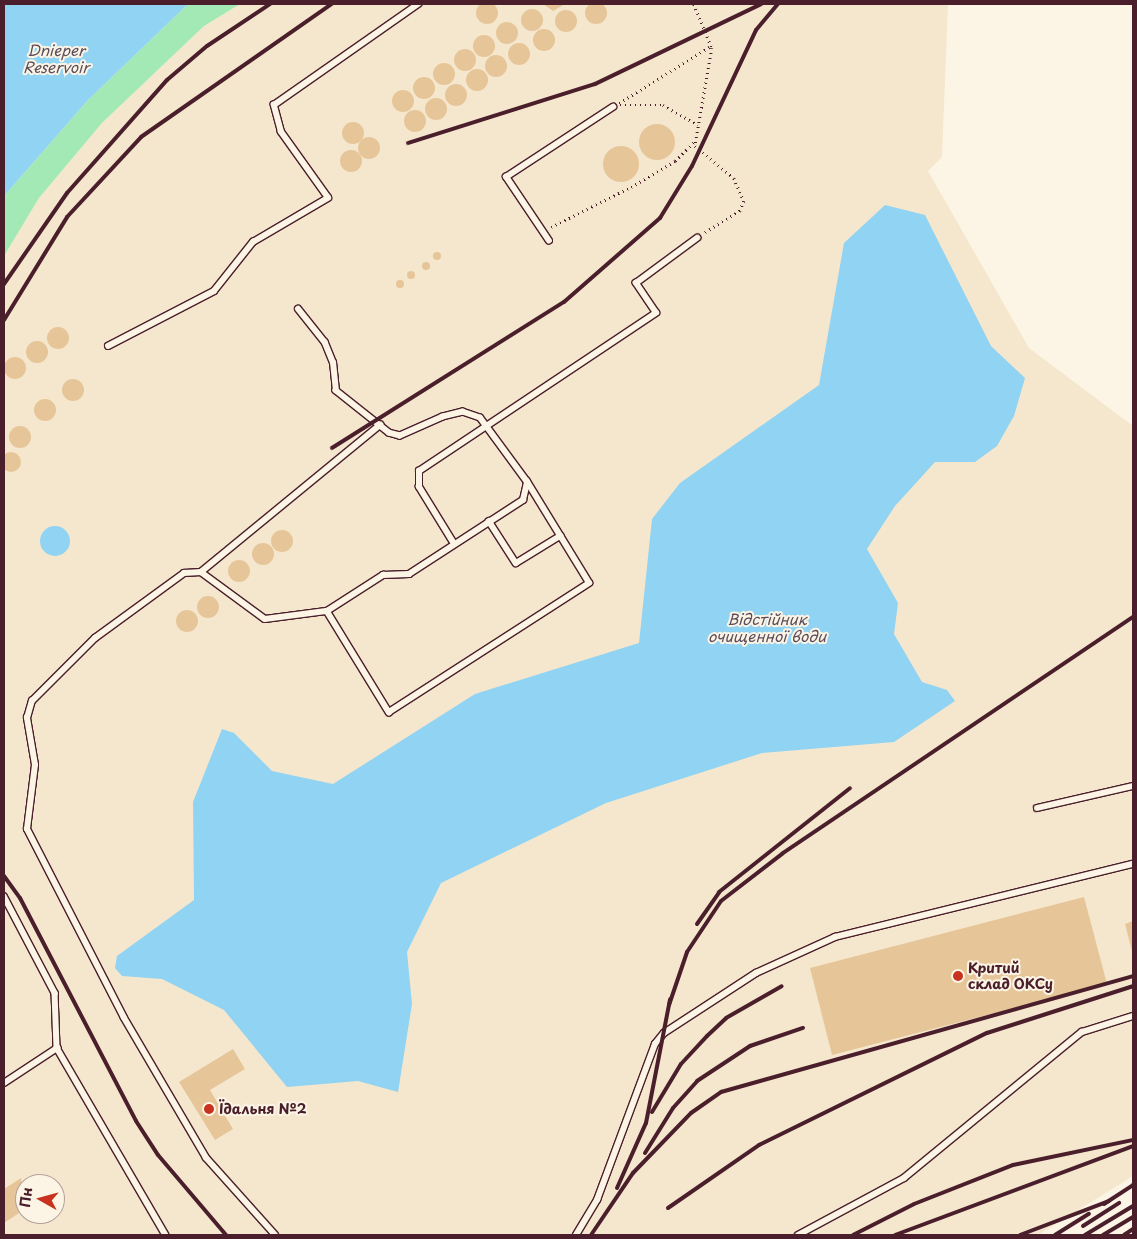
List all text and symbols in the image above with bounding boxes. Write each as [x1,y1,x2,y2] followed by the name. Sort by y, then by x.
[23,40,89,75] water label: Dnieper Reservoir
[708,609,826,644] water label: Відстійник очищенної води
[968,960,1053,992] place label: Критий склад ОКСу
[952,970,964,982] marker: Критий склад ОКСу
[219,1101,307,1117] place label: Їдальня №2
[203,1103,215,1115] marker: Їдальня №2
[15,1174,65,1224] north arrow
[14,1186,37,1209] text: Пн

